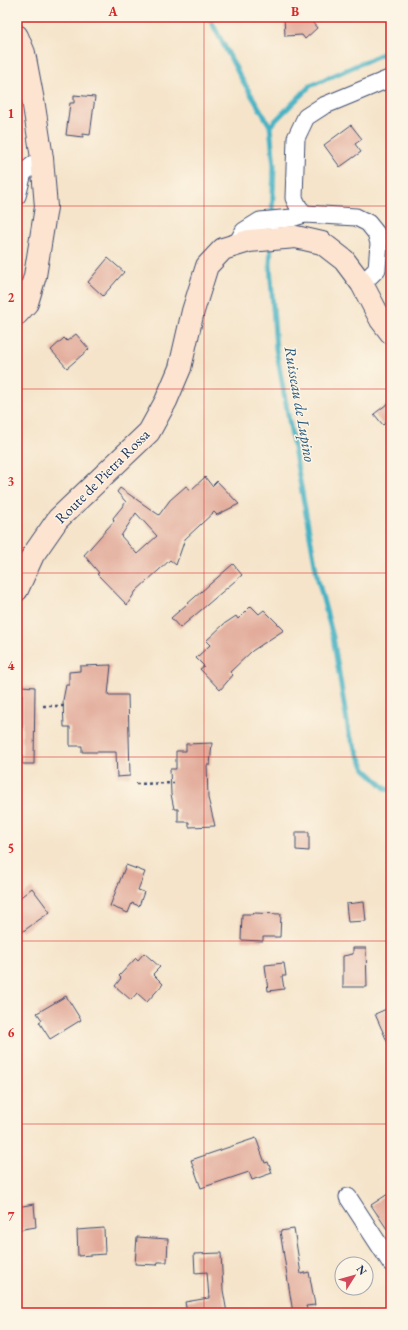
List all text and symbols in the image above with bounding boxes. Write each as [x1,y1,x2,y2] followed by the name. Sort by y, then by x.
[107,3,118,20] text: A
[291,3,299,20] text: B
[8,105,15,122] text: 1
[8,289,15,306] text: 2
[279,344,321,464] water label: Ruisseau de Lupino
[51,425,153,527] street label: Route de Pietra Rossa
[8,473,15,490] text: 3
[8,657,15,674] text: 4
[8,840,14,857] text: 5
[8,1024,15,1041] text: 6
[8,1208,15,1225] text: 7
[334,1256,374,1296] north arrow
[354,1262,370,1278] text: N

